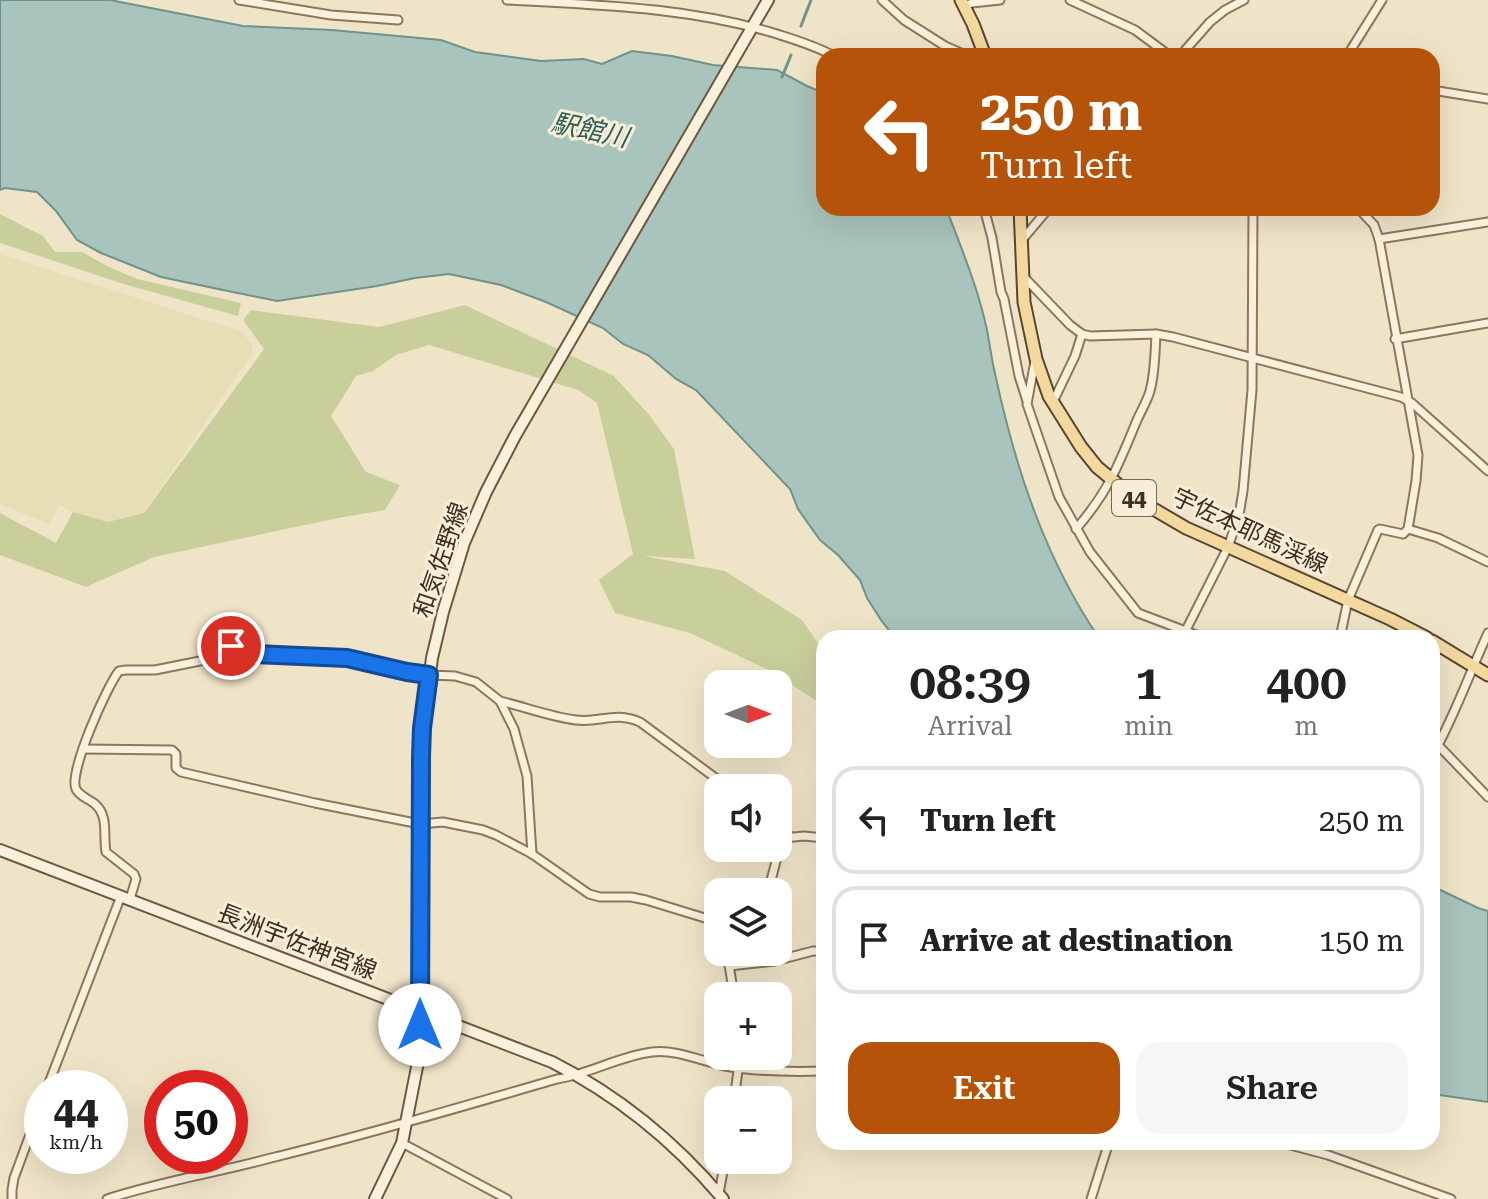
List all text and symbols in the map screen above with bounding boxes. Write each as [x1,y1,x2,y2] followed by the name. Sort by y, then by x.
[980,78,1142,144] text: 250 m
[848,80,952,184] icon: left
[549,107,634,153] water label: 駅館川
[980,145,1132,187] text: Turn left
[1112,480,1156,516] road number: 44
[1168,483,1332,579] street label: 宇佐本耶馬渓線
[408,499,474,621] street label: 和気佐野線
[197,612,265,680] pin
[209,624,253,668] icon: arrive
[909,655,1031,711] text: 08:39
[1135,655,1162,711] text: 1
[1266,655,1347,711] text: 400
[704,670,792,758] north arrow
[704,670,792,1174] map controls
[928,711,1012,741] text: Arrival
[1124,711,1173,741] text: min
[1295,711,1318,741] text: m
[704,774,792,862] button: sound
[852,798,896,842] icon: left
[920,803,1056,838] text: Turn left
[1319,803,1404,838] text: 250 m
[704,878,792,966] button: layers
[214,899,380,985] street label: 長洲宇佐神宮線
[852,918,896,962] icon: arrive
[920,923,1233,958] text: Arrive at destination
[1319,923,1404,958] text: 150 m
[704,982,792,1070] button: +
[378,983,462,1067] position arrow
[848,1042,1120,1134] button: Exit
[1136,1042,1408,1134] button: Share
[144,1070,248,1174] speed limit sign: 50
[704,1086,792,1174] button: −
[54,1088,98,1135] text: 44
[49,1130,103,1154] text: km/h

